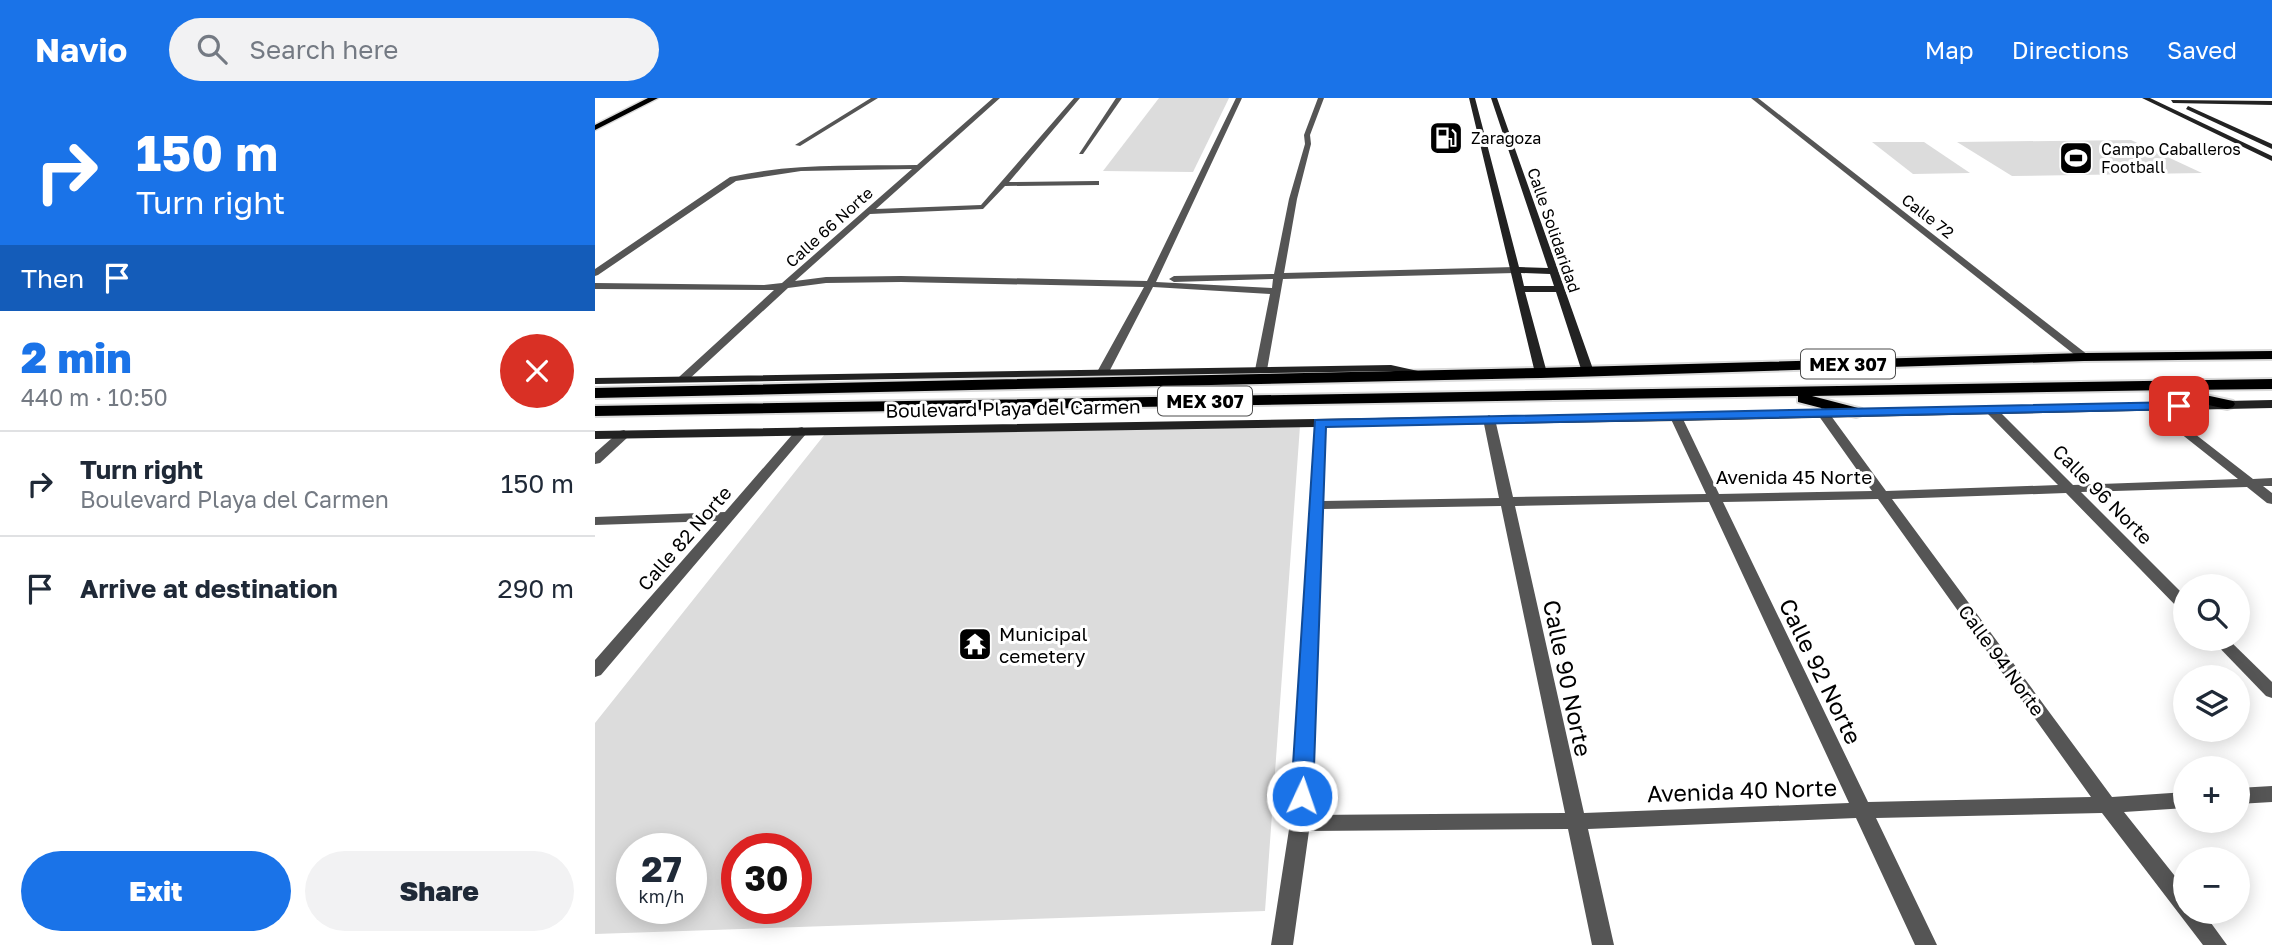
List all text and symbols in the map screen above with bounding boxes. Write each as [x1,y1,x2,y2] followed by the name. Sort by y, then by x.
[169,18,659,81] search box
[35,30,127,69] text: Navio
[193,30,231,68] icon: search
[249,34,398,65] text: Search here
[1925,35,1974,64] text: Map
[2012,35,2129,64] text: Directions
[2167,35,2237,64] text: Saved
[1427,119,1465,157] fuel station icon: Zaragoza
[136,123,278,182] text: 150 m
[21,126,112,217] icon: right
[1471,128,1541,148] place label: Zaragoza
[2057,139,2095,177] sports icon: Campo Caballeros Football
[2101,139,2241,177] place label: Campo Caballeros Football
[1523,165,1585,295] street label: Calle Solidaridad
[136,183,285,221] text: Turn right
[781,183,877,271] street label: Calle 66 Norte
[1898,189,1958,243] street label: Calle 72
[98,259,136,297] icon: arrive
[21,263,84,294] text: Then
[21,332,132,382] text: 2 min
[500,334,574,408] button: close
[1801,350,1895,378] road number: MEX 307
[2149,376,2209,436] pin
[21,383,168,411] text: 440 m · 10:50
[1158,386,1252,416] road number: MEX 307
[2160,387,2198,425] icon: arrive
[885,394,1141,422] street label: Boulevard Playa del Carmen
[2048,439,2158,549] street label: Calle 96 Norte
[80,454,203,485] text: Turn right
[21,465,59,503] icon: right
[1716,465,1872,488] street label: Avenida 45 Norte
[501,468,574,499] text: 150 m
[632,481,736,595] street label: Calle 82 Norte
[80,485,389,513] text: Boulevard Playa del Carmen
[21,570,59,608] icon: arrive
[80,573,338,604] text: Arrive at destination
[498,573,574,604] text: 290 m
[2173,574,2250,924] map controls
[2173,574,2250,651] button: search
[1774,594,1868,748] street label: Calle 92 Norte
[1538,597,1598,759] street label: Calle 90 Norte
[1954,600,2050,720] street label: Calle 94 Norte
[999,622,1088,667] place label: Municipal cemetery
[956,625,994,663] temple icon: Municipal cemetery
[2173,665,2250,742] button: layers
[2173,756,2250,833] button: +
[1265,759,1339,833] position arrow
[1646,773,1838,807] street label: Avenida 40 Norte
[721,833,812,924] speed limit sign: 30
[2173,847,2250,924] button: −
[641,848,682,890] text: 27
[21,851,291,931] button: Exit
[305,851,574,931] button: Share
[639,885,684,907] text: km/h

